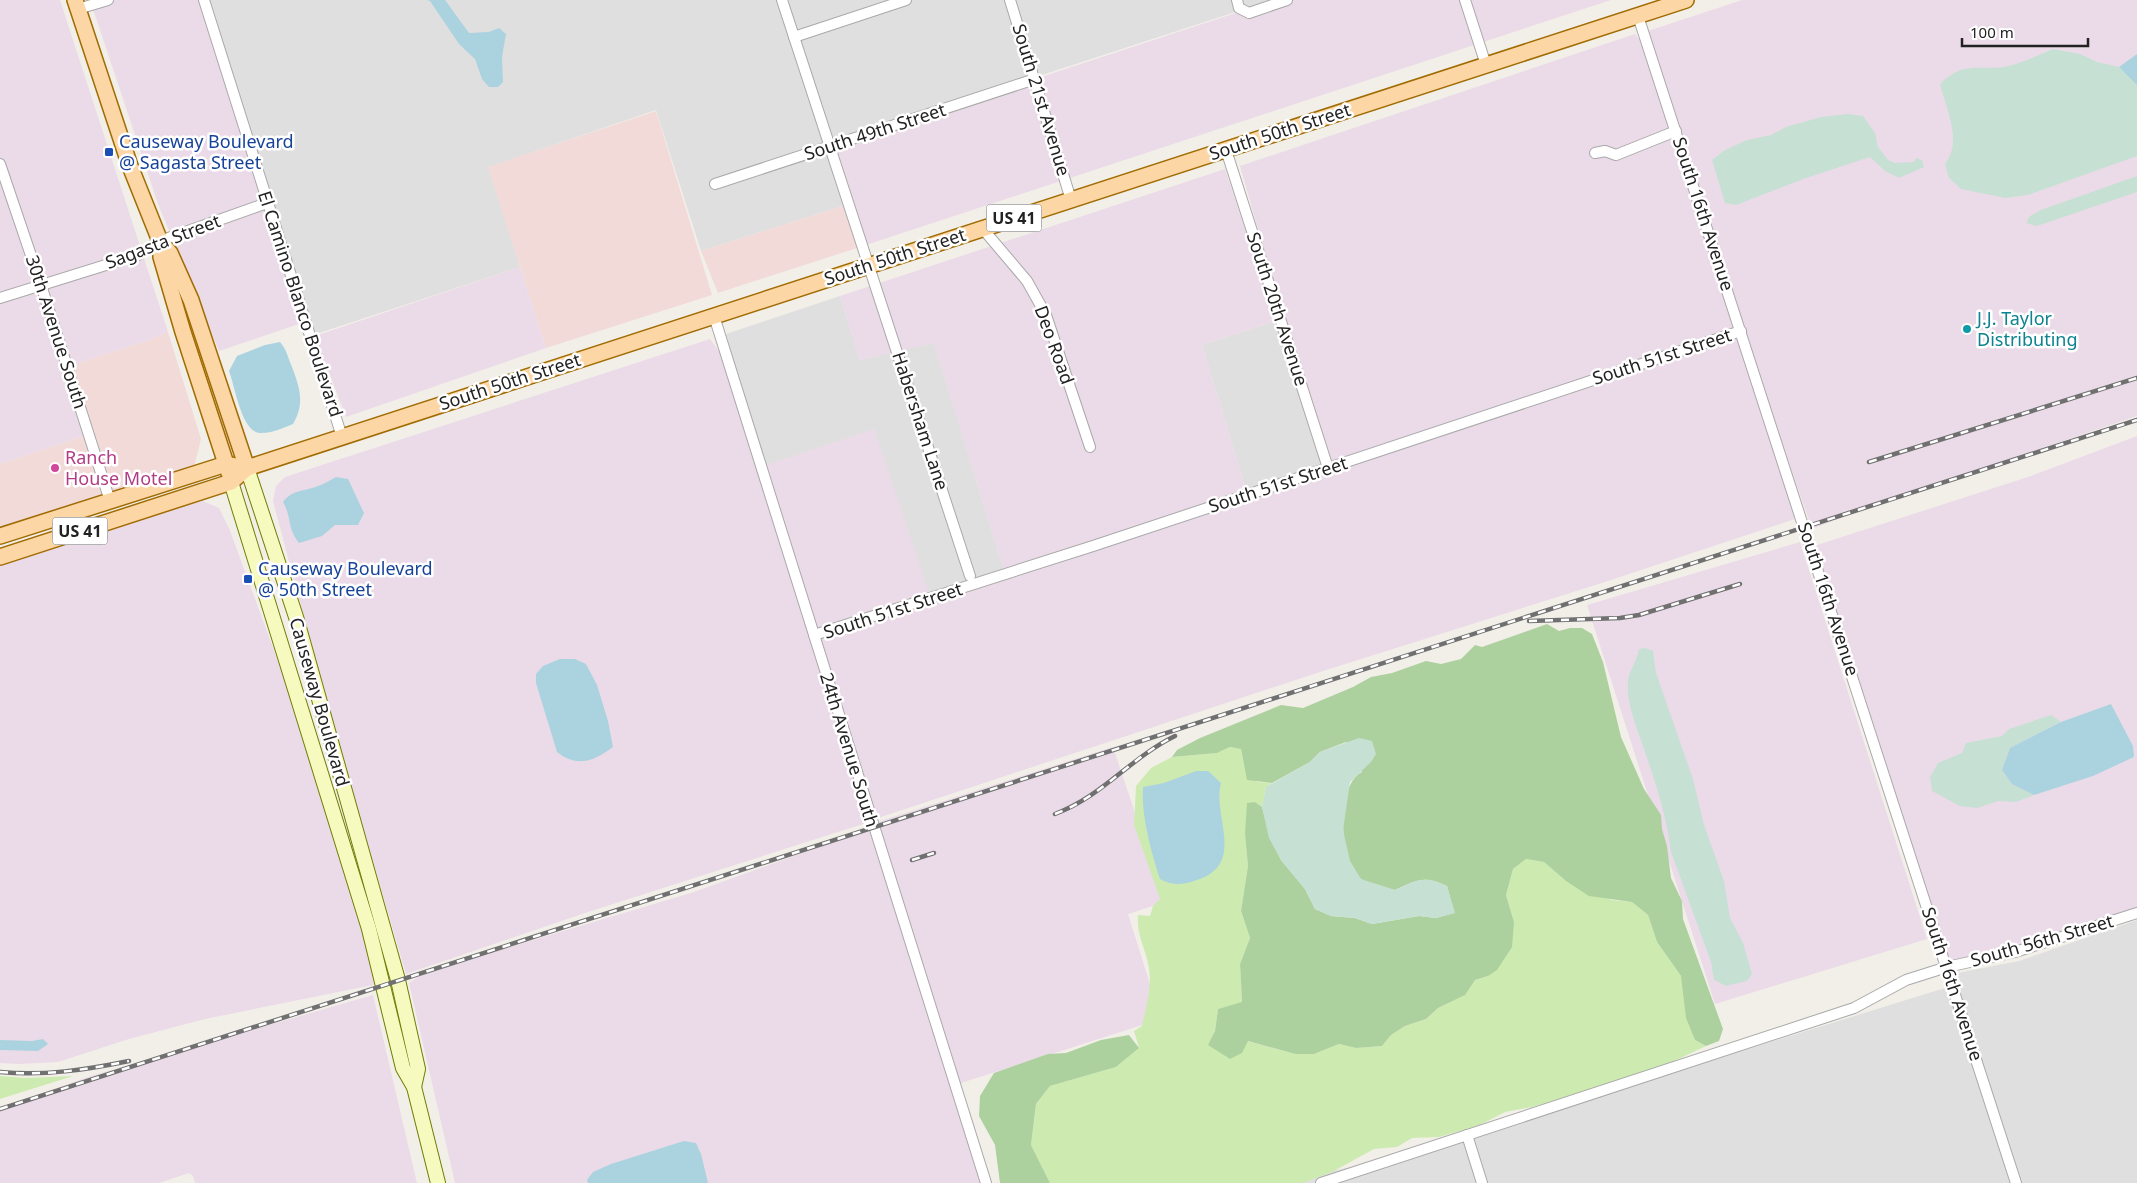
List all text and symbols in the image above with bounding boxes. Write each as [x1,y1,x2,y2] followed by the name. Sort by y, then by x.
[1962,15,2088,47] scale bar
[1007,21,1076,179] street label: South 21st Avenue
[1970,22,2014,42] text: 100 m
[801,97,949,165] street label: South 49th Street
[1206,97,1354,165] street label: South 50th Street
[119,129,294,174] place label: Causeway Boulevard @ Sagasta Street
[1668,134,1740,294] street label: South 16th Avenue
[103,146,115,158] marker: Causeway Boulevard @ Sagasta Street
[253,188,349,420] street label: El Camino Blanco Boulevard
[986,204,1042,232] road number: US 41
[102,208,224,274] street label: Sagasta Street
[821,222,969,290] street label: South 50th Street
[1242,229,1314,389] street label: South 20th Avenue
[21,252,93,412] street label: 30th Avenue South
[1030,302,1080,387] street label: Deo Road
[1975,306,2078,351] place label: J.J. Taylor Distributing
[1589,322,1735,390] street label: South 51st Street
[1961,323,1973,335] marker: J.J. Taylor Distributing
[436,347,584,415] street label: South 50th Street
[887,348,955,493] street label: Habersham Lane
[65,445,172,490] place label: Ranch House Motel
[1205,450,1351,518] street label: South 51st Street
[49,462,61,474] marker: Ranch House Motel
[52,518,108,544] road number: US 41
[1793,519,1865,679] street label: South 16th Avenue
[258,556,433,601] place label: Causeway Boulevard @ 50th Street
[242,573,254,585] marker: Causeway Boulevard @ 50th Street
[820,576,966,644] street label: South 51st Street
[284,614,356,789] street label: Causeway Boulevard
[815,670,885,830] street label: 24th Avenue South
[1917,904,1989,1064] street label: South 16th Avenue
[1968,908,2116,972] street label: South 56th Street

